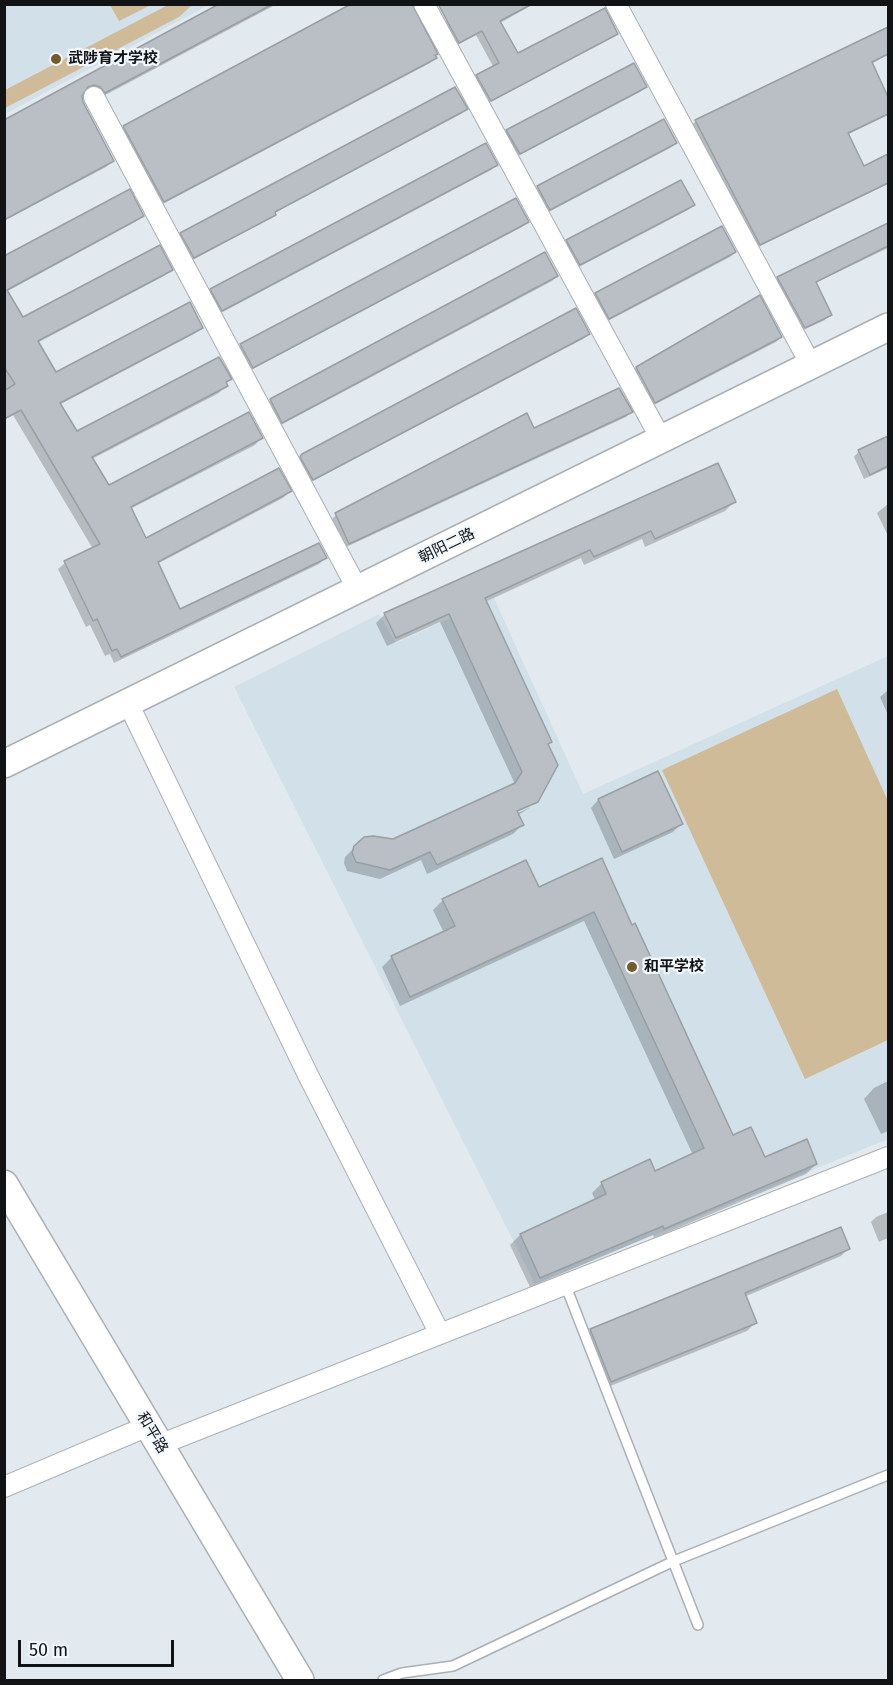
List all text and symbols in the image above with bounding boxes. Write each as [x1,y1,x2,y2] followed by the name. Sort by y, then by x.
[68,50,158,68] place label: 武陟育才学校
[49,52,63,66] marker: 武陟育才学校
[416,525,478,567] street label: 朝阳二路
[644,958,704,976] place label: 和平学校
[625,960,639,974] marker: 和平学校
[133,1409,171,1457] street label: 和平路
[21,1628,177,1666] scale bar
[29,1639,68,1661] text: 50 m

